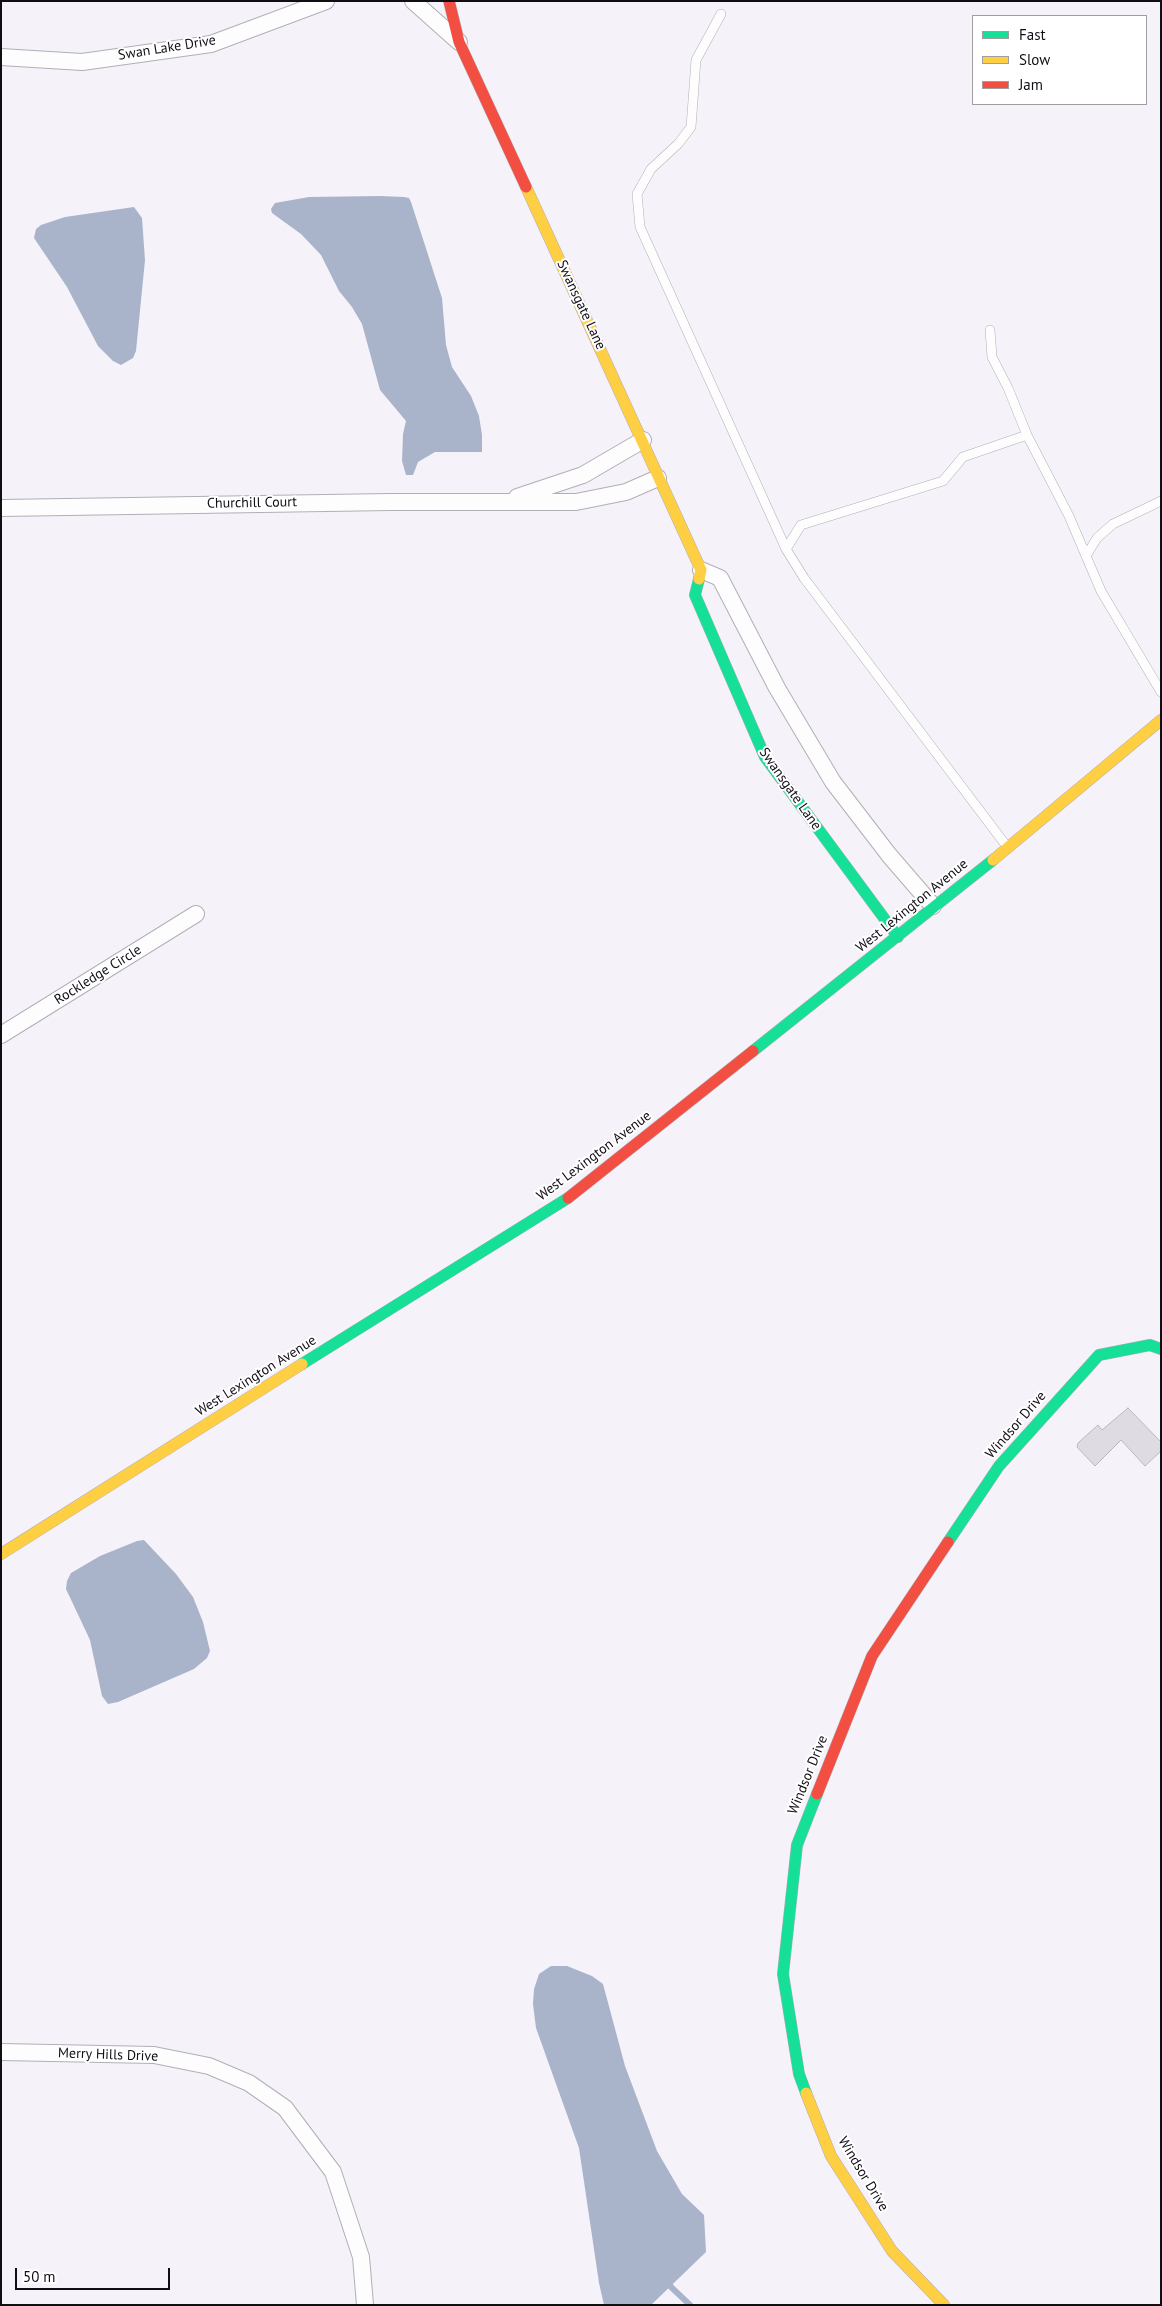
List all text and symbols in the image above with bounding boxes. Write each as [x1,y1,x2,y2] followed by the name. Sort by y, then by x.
[972,15,1147,105] legend
[1019,25,1046,44] text: Fast
[117,32,217,64] street label: Swan Lake Drive
[1019,50,1050,69] text: Slow
[1019,75,1043,94] text: Jam
[553,258,609,352] street label: Swansgate Lane
[207,494,297,512] street label: Churchill Court
[755,745,825,833] street label: Swansgate Lane
[853,856,971,956] street label: West Lexington Avenue
[51,942,145,1008] street label: Rockledge Circle
[533,1107,655,1205] street label: West Lexington Avenue
[193,1332,319,1420] street label: West Lexington Avenue
[982,1388,1050,1462] street label: Windsor Drive
[785,1733,831,1817] street label: Windsor Drive
[58,2045,158,2065] street label: Merry Hills Drive
[834,2134,892,2214] street label: Windsor Drive
[18,2258,172,2290] scale bar
[23,2267,56,2286] text: 50 m

